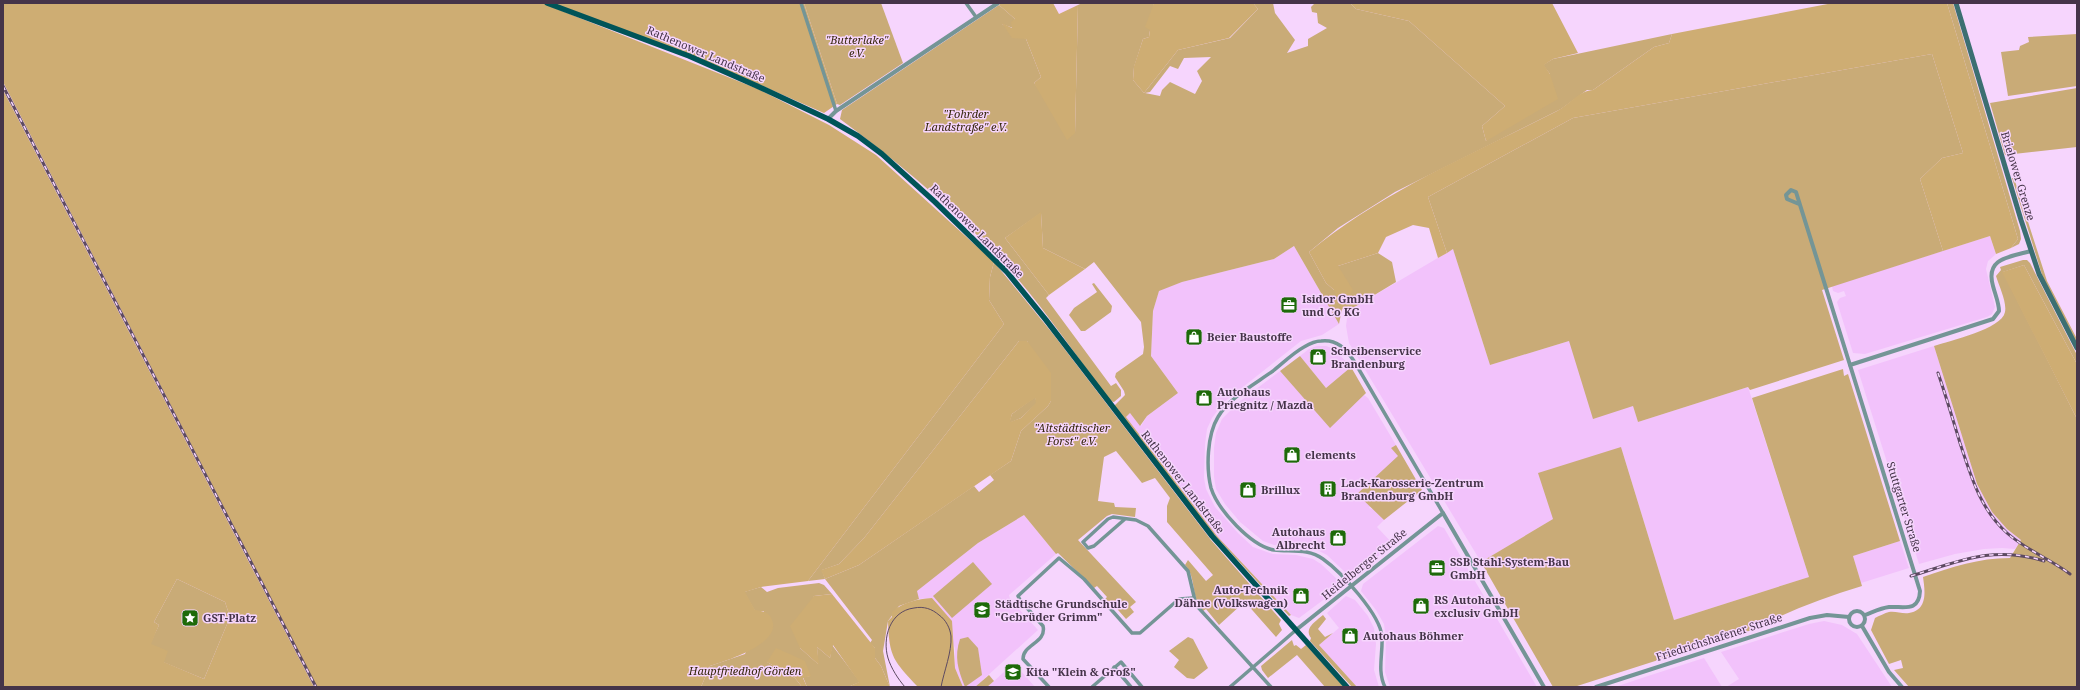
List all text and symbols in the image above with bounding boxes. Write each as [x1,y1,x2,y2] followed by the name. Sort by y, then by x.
[645,22,768,85] street label: Rathenower Landstraße
[826,32,889,60] park label: "Butterlake" e.V.
[924,106,1007,134] park label: "Fohrder Landstraße" e.V.
[1998,129,2039,222] street label: Brielower Grenze
[927,180,1028,281] street label: Rathenower Landstraße
[1302,291,1374,319] place label: Isidor GmbH und Co KG
[1279,295,1299,315] office icon: Isidor GmbH und Co KG
[1184,327,1204,347] shop icon: Beier Baustoffe
[1207,329,1292,344] place label: Beier Baustoffe
[1331,343,1421,371] place label: Scheibenservice Brandenburg
[1308,347,1328,367] shop icon: Scheibenservice Brandenburg
[1217,384,1313,412] place label: Autohaus Priegnitz / Mazda
[1194,388,1214,408] shop icon: Autohaus Priegnitz / Mazda
[1034,420,1111,448] park label: "Altstädtischer Forst" e.V.
[1138,427,1228,536] street label: Rathenower Landstraße
[1282,445,1302,465] shop icon: elements
[1305,447,1356,462] place label: elements
[1884,460,1925,554] street label: Stuttgarter Straße
[1341,475,1484,503] place label: Lack-Karosserie-Zentrum Brandenburg GmbH
[1318,479,1338,499] building icon: Lack-Karosserie-Zentrum Brandenburg GmbH
[1238,480,1258,500] shop icon: Brillux
[1261,482,1301,497] place label: Brillux
[1272,524,1326,552] place label: Autohaus Albrecht
[1318,524,1410,603] street label: Heidelberger Straße
[1328,528,1348,548] shop icon: Autohaus Albrecht
[1450,554,1570,582] place label: SSB Stahl-System-Bau GmbH
[1427,558,1447,578] office icon: SSB Stahl-System-Bau GmbH
[1175,582,1288,610] place label: Auto-Technik Dähne (Volkswagen)
[1291,586,1311,606] shop icon: Auto-Technik Dähne (Volkswagen)
[1434,592,1519,620] place label: RS Autohaus exclusiv GmbH
[995,596,1127,624] place label: Städtische Grundschule "Gebrüder Grimm"
[1411,596,1431,616] shop icon: RS Autohaus exclusiv GmbH
[972,600,992,620] school or university icon: Städtische Grundschule "Gebrüder Grimm"
[180,608,200,628] place icon: GST-Platz
[1654,609,1784,664] street label: Friedrichshafener Straße
[203,610,256,625] place label: GST-Platz
[1340,626,1360,646] shop icon: Autohaus Böhmer
[1363,628,1464,643] place label: Autohaus Böhmer
[1003,662,1023,682] school or university icon: Kita "Klein & Groß"
[688,663,802,678] park label: Hauptfriedhof Görden
[1026,664,1136,679] place label: Kita "Klein & Groß"

